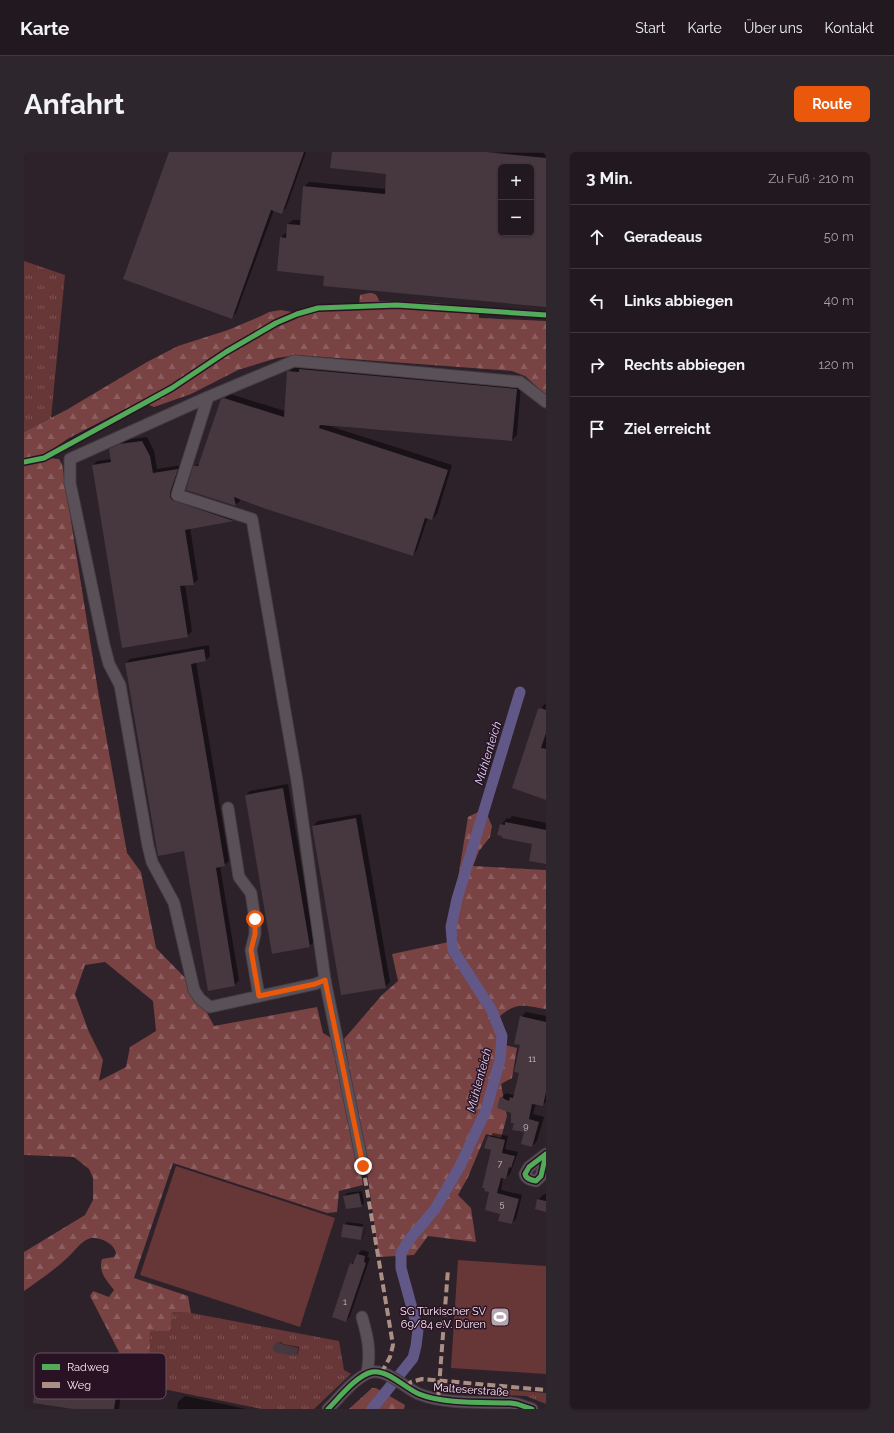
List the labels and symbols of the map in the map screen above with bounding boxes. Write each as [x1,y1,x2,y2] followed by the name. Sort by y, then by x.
[472,719,504,786] water label: Mühlenteich
[246,910,264,928] route start
[464,1046,494,1113] water label: Mühlenteich
[528,1054,536,1064] house number: 11
[523,1121,529,1131] house number: 9
[354,1157,372,1175] route end
[498,1159,503,1169] house number: 7
[500,1199,505,1209] house number: 5
[343,1297,347,1307] house number: 1
[400,1305,487,1331] place label: SG Türkischer SV 69/84 e.V. Düren
[489,1306,511,1328] sports icon: SG Türkischer SV 69/84 e.V. Düren
[34,1353,166,1399] legend
[67,1361,109,1374] text: Radweg
[67,1379,91,1392] text: Weg
[433,1381,510,1399] street label: Malteserstraße

